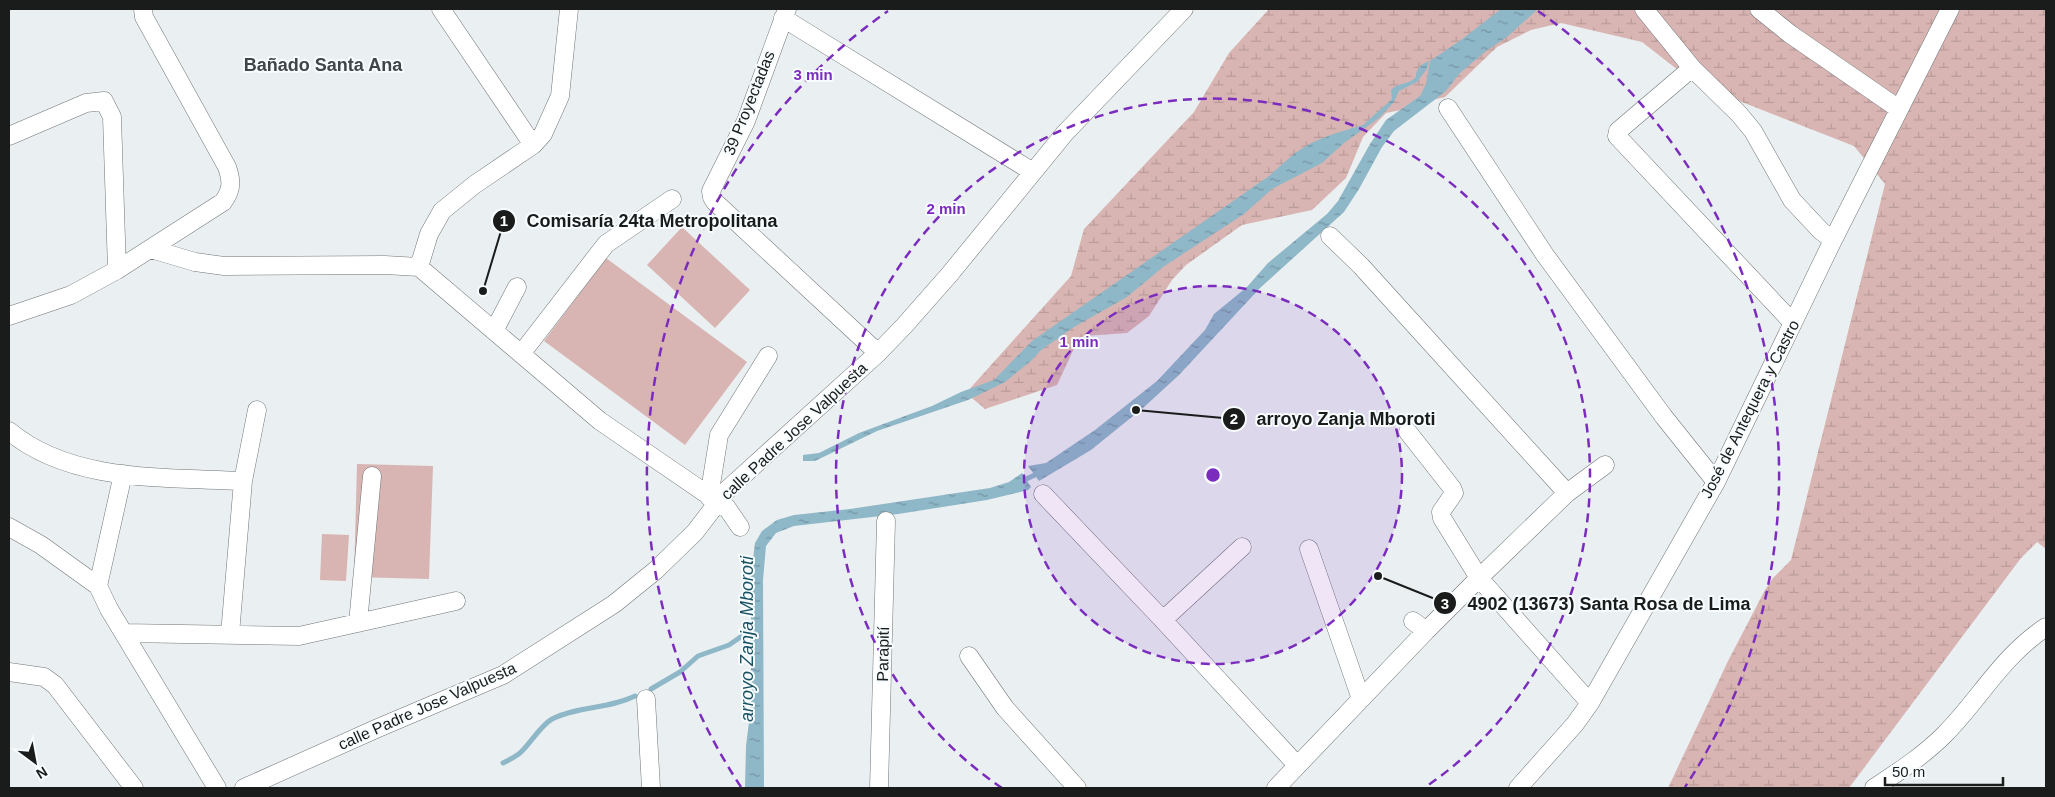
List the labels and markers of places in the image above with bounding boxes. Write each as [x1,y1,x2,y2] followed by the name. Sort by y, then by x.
[492,204,788,237] callout: Comisaría 24ta Metropolitana
[1221,403,1445,436] callout: arroyo Zanja Mboroti
[1204,466,1222,484] centre of rings
[1432,587,1760,620] callout: 4902 (13673) Santa Rosa de Lima

